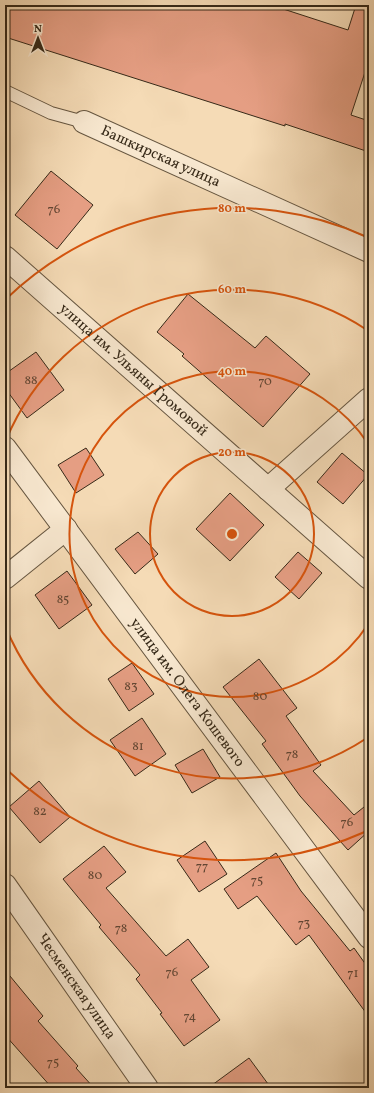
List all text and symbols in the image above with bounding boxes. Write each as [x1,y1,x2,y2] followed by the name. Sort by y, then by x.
[18,18,58,58] north arrow
[34,22,42,37] text: N
[97,120,224,193] street label: Башкирская улица
[48,201,61,219] house number: 76
[218,201,246,217] text: 80 m
[218,282,246,298] text: 60 m
[54,299,212,441] street label: улица им. Ульяны Громовой
[218,364,247,380] text: 40 m
[24,372,38,390] house number: 88
[258,373,272,391] house number: 70
[218,445,246,461] text: 20 m
[225,527,239,541] centre of rings
[57,591,69,609] house number: 85
[125,614,250,772] street label: улица им. Олега Кошевого
[124,678,138,696] house number: 83
[253,688,267,706] house number: 80
[132,738,144,756] house number: 81
[286,746,298,764] house number: 78
[33,803,47,821] house number: 82
[341,814,354,832] house number: 76
[196,858,208,876] house number: 77
[88,867,102,885] house number: 80
[251,872,263,890] house number: 75
[298,915,311,933] house number: 73
[115,920,127,938] house number: 78
[32,929,121,1044] street label: Чесменская улица
[166,964,179,982] house number: 76
[347,965,359,983] house number: 71
[184,1008,197,1026] house number: 74
[47,1054,59,1072] house number: 75

